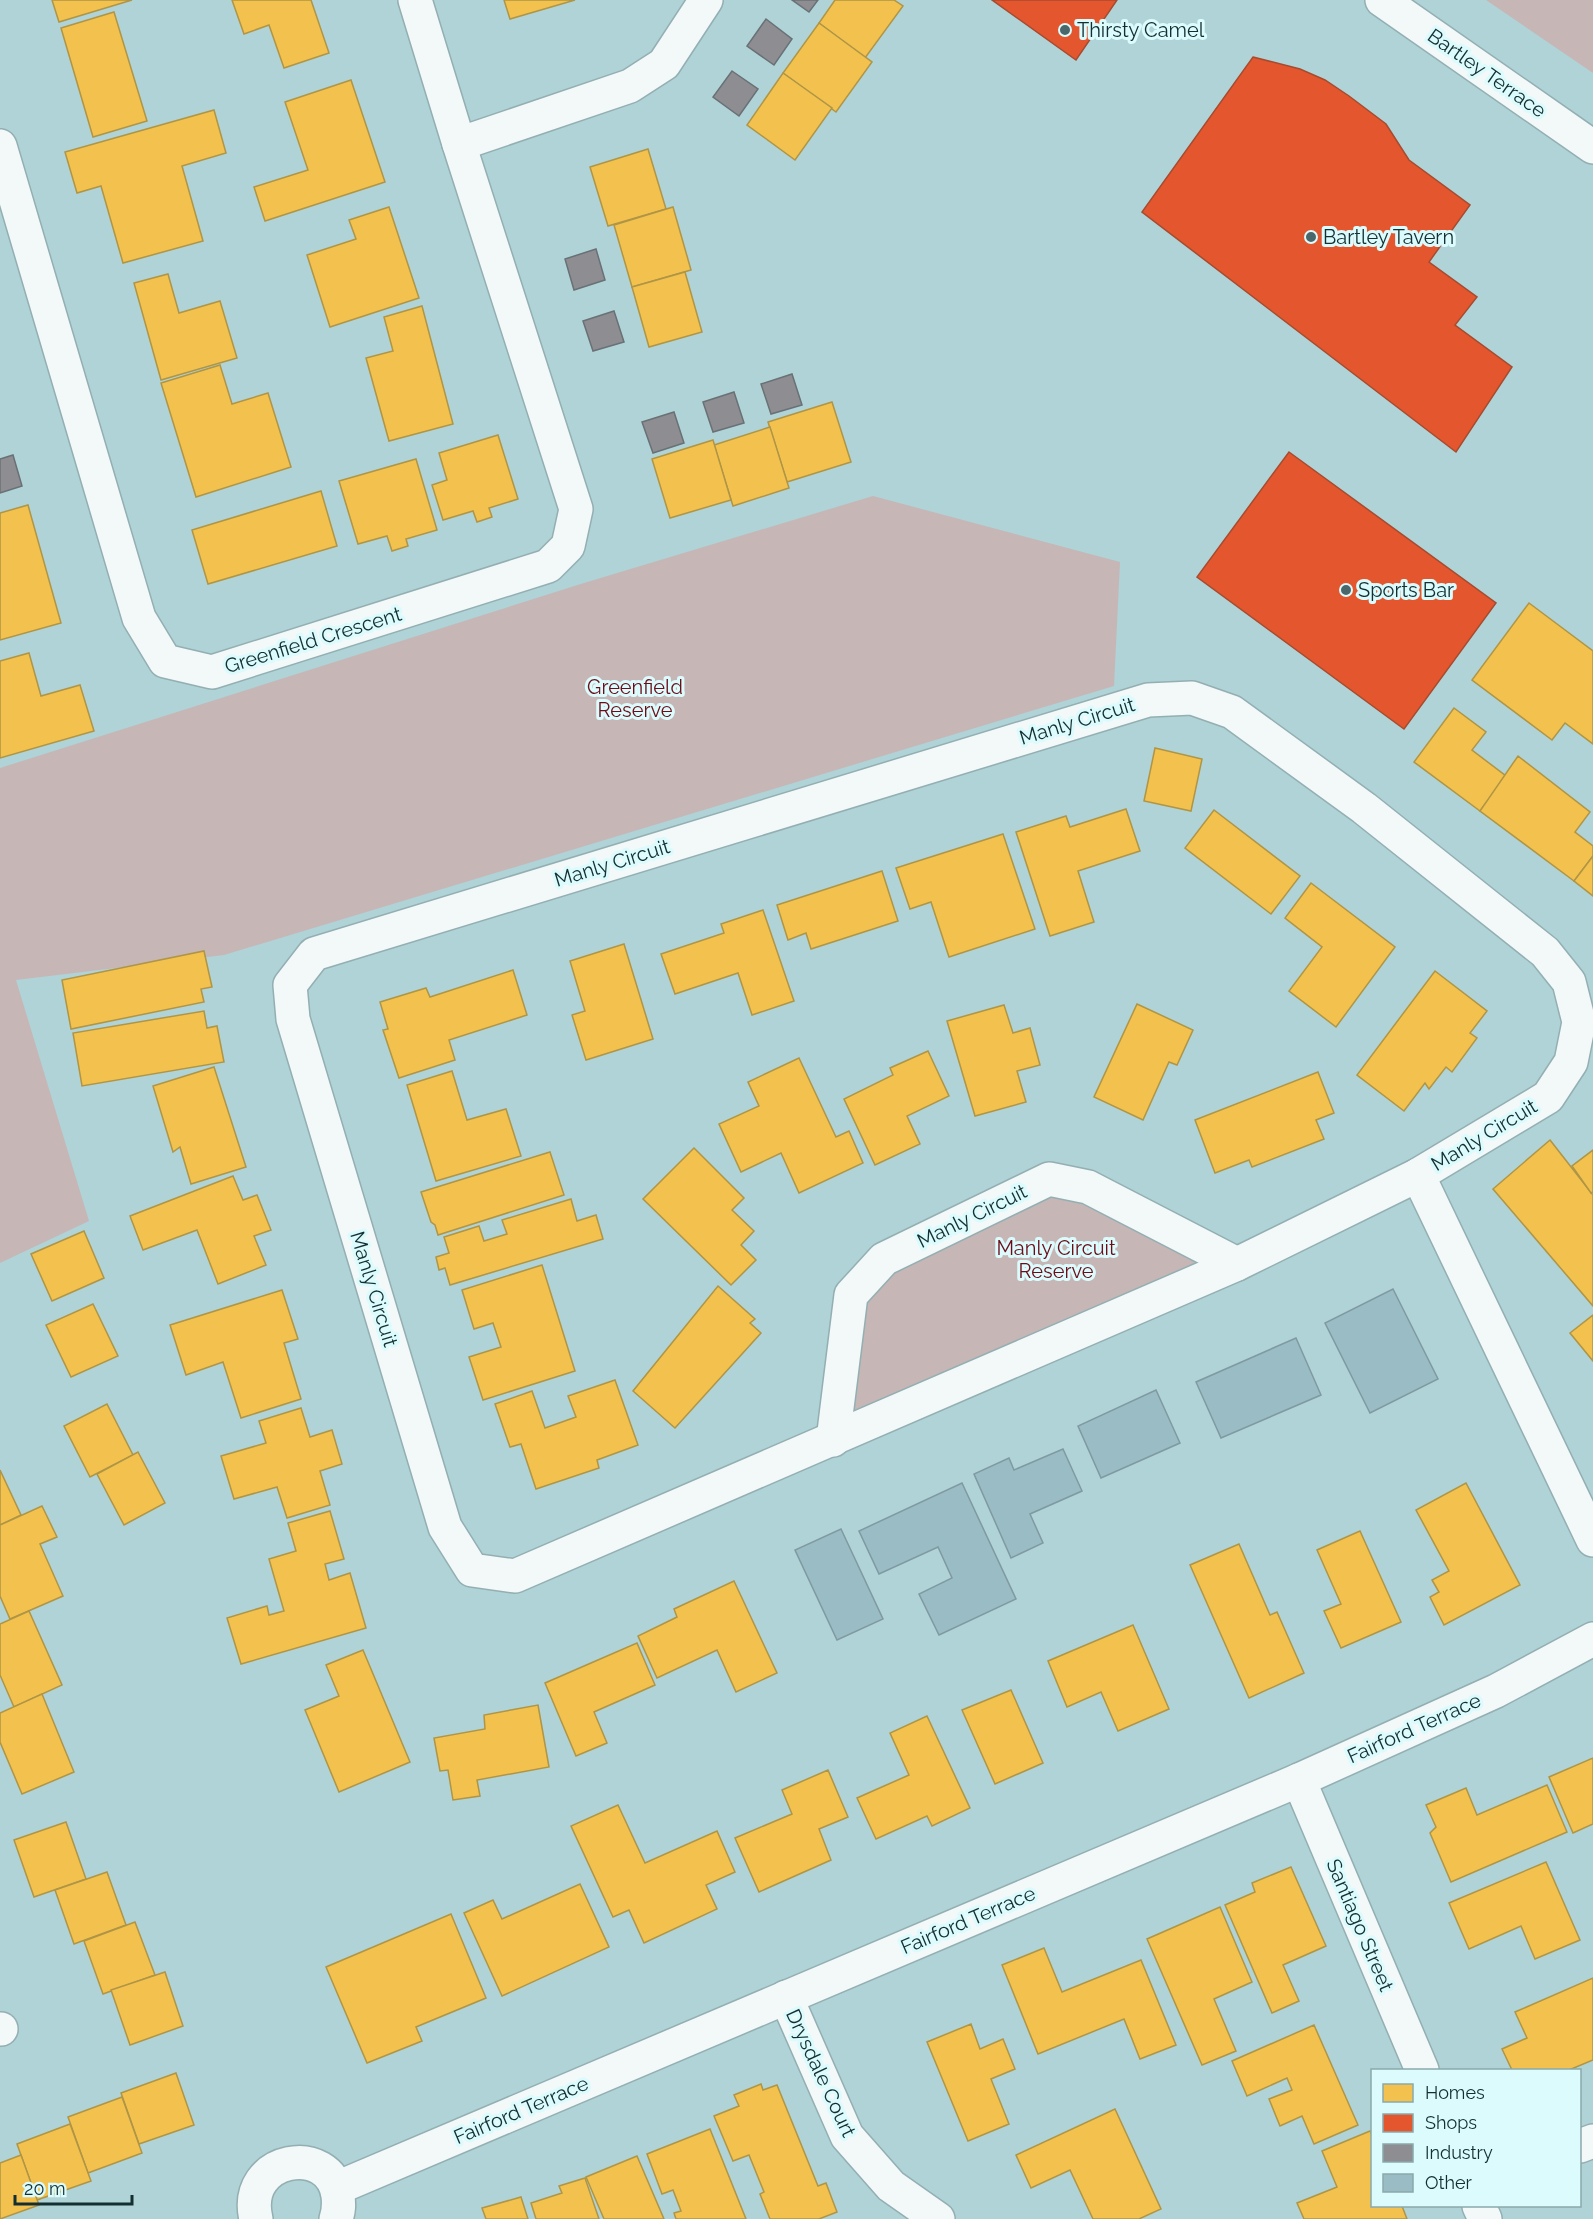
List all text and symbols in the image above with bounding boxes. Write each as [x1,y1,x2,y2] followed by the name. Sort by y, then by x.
[1077,18,1205,42] place label: Thirsty Camel
[1058,23,1072,37] marker: Thirsty Camel
[1423,23,1551,123] street label: Bartley Terrace
[1323,225,1454,249] place label: Bartley Tavern
[1304,230,1318,244] marker: Bartley Tavern
[1358,578,1454,602] place label: Sports Bar
[1339,583,1353,597] marker: Sports Bar
[222,602,405,678] street label: Greenfield Crescent
[587,675,683,722] park label: Greenfield Reserve
[1016,692,1138,750] street label: Manly Circuit
[551,834,673,892] street label: Manly Circuit
[1427,1094,1542,1176] street label: Manly Circuit
[913,1179,1031,1253] street label: Manly Circuit
[345,1228,403,1350] street label: Manly Circuit
[996,1236,1116,1283] park label: Manly Circuit Reserve
[1343,1688,1485,1768] street label: Fairford Terrace
[1321,1855,1399,1995] street label: Santiago Street
[897,1881,1039,1959] street label: Fairford Terrace
[781,2005,861,2141] street label: Drysdale Court
[1371,2069,1581,2207] legend
[450,2071,592,2149] street label: Fairford Terrace
[1425,2082,1485,2103] text: Homes
[1425,2112,1477,2133] text: Shops
[1425,2142,1493,2163] text: Industry
[15,2168,132,2206] scale bar
[1425,2172,1473,2193] text: Other
[24,2178,66,2199] text: 20 m

